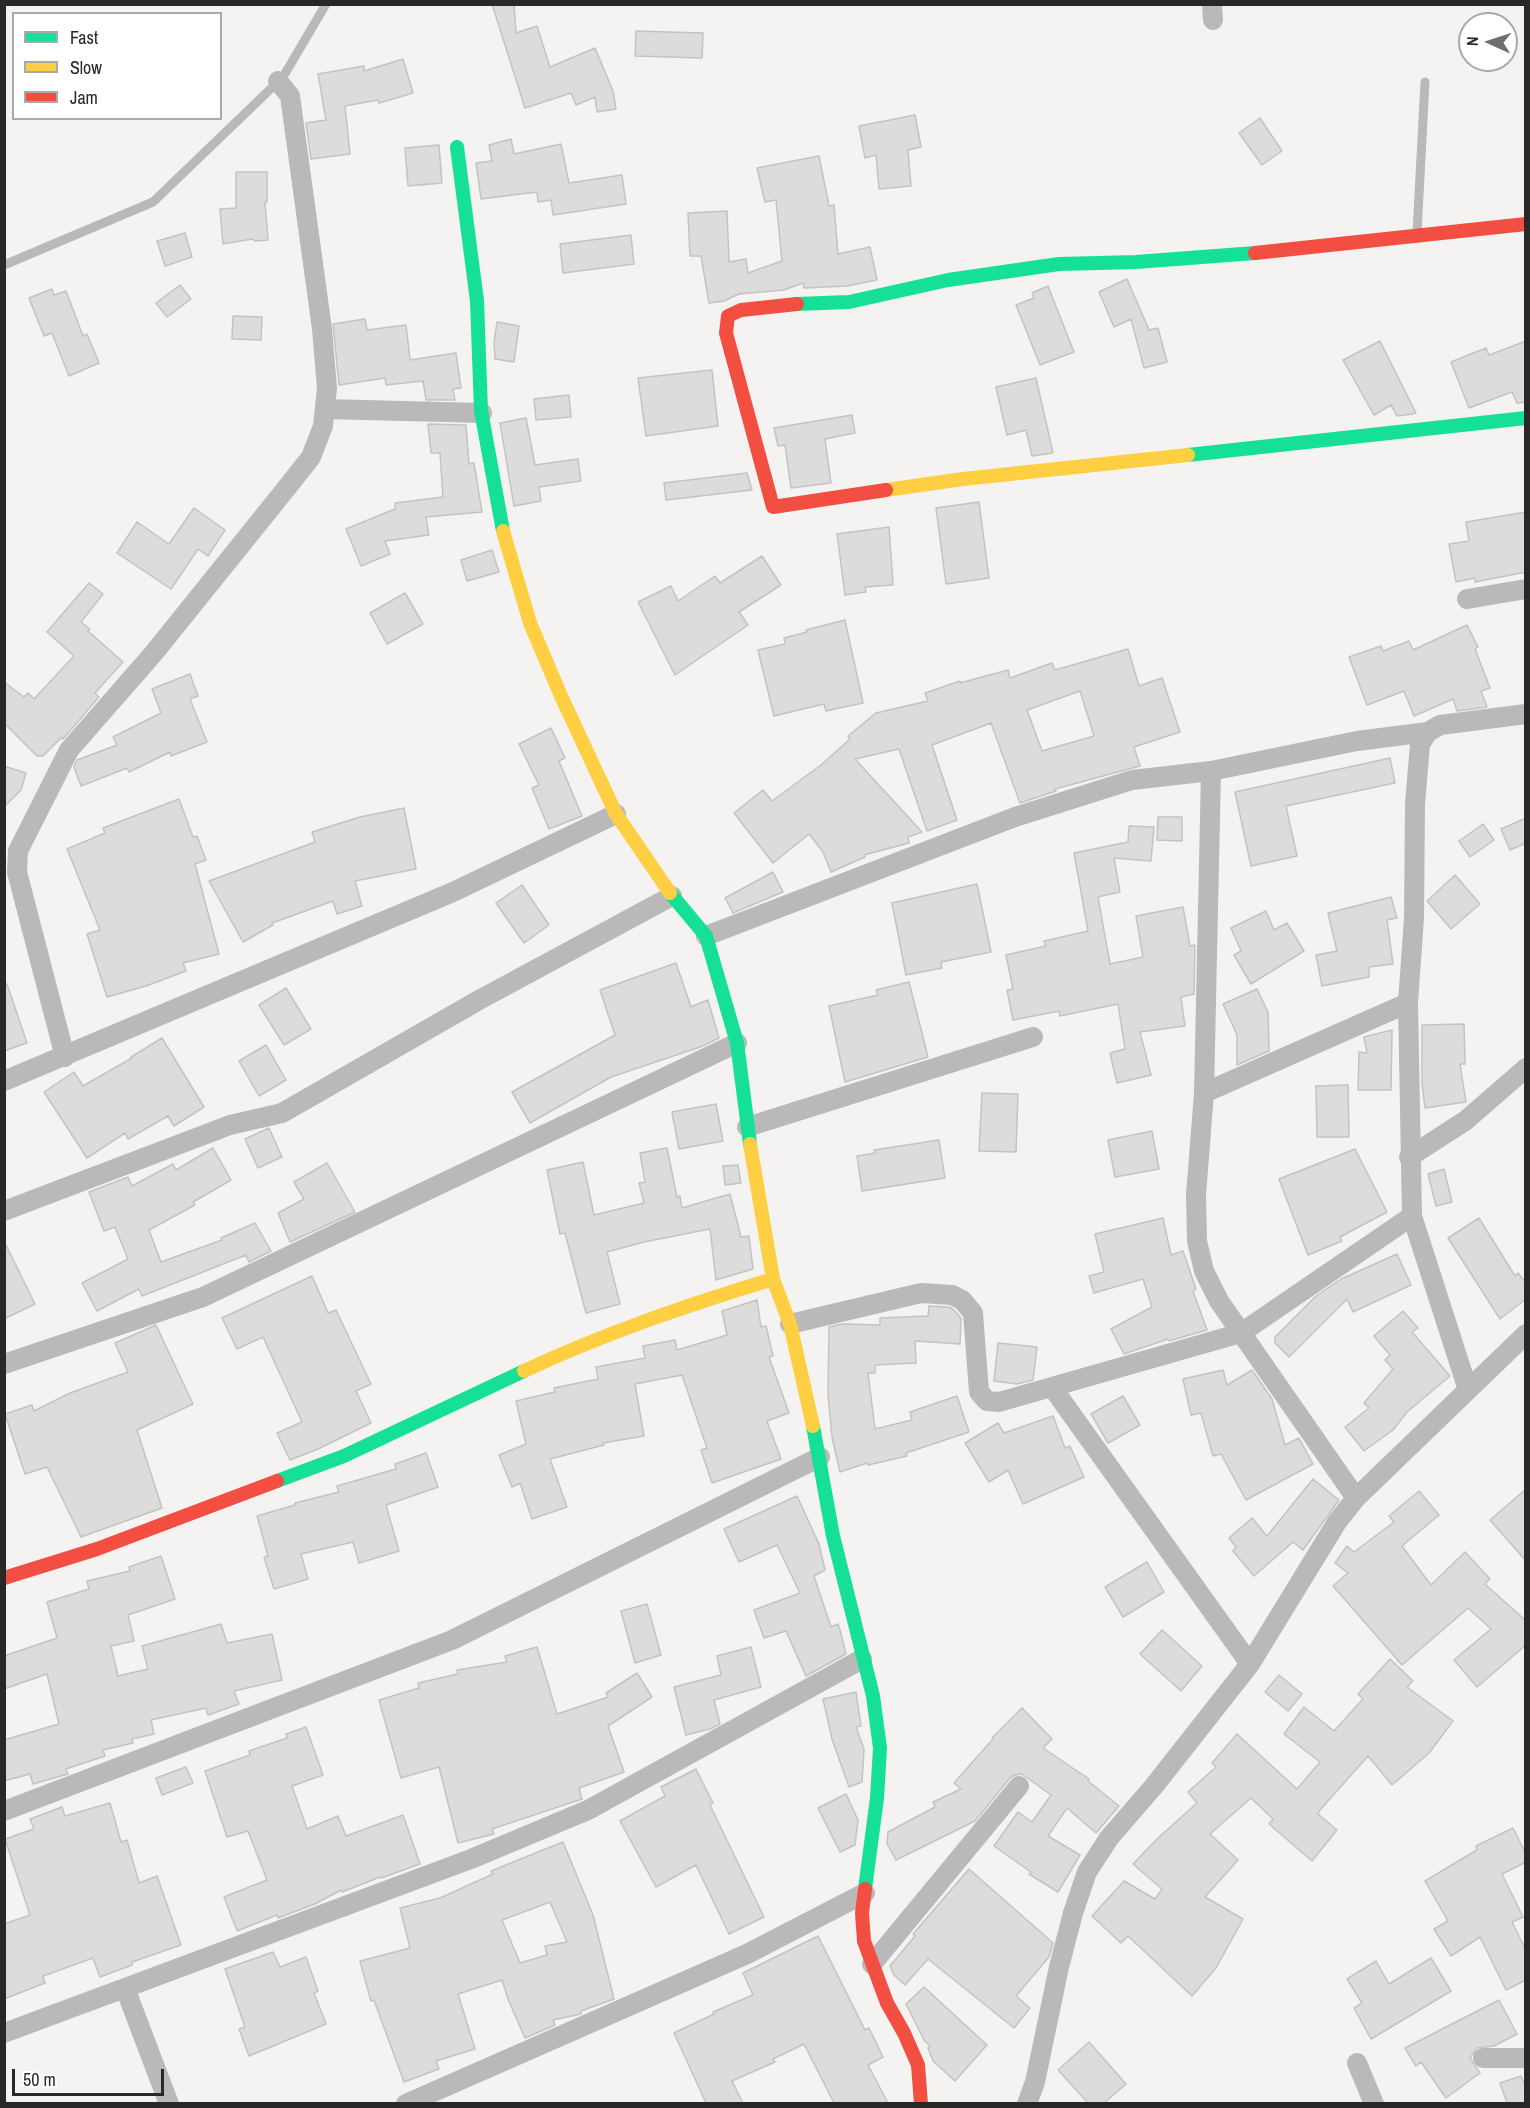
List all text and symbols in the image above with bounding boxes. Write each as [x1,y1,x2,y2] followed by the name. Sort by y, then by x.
[12,12,222,120] legend
[1458,12,1518,72] north arrow
[70,25,98,50] text: Fast
[1461,36,1483,46] text: N
[70,55,102,80] text: Slow
[70,85,98,110] text: Jam
[15,2057,166,2095] scale bar
[23,2067,56,2092] text: 50 m

